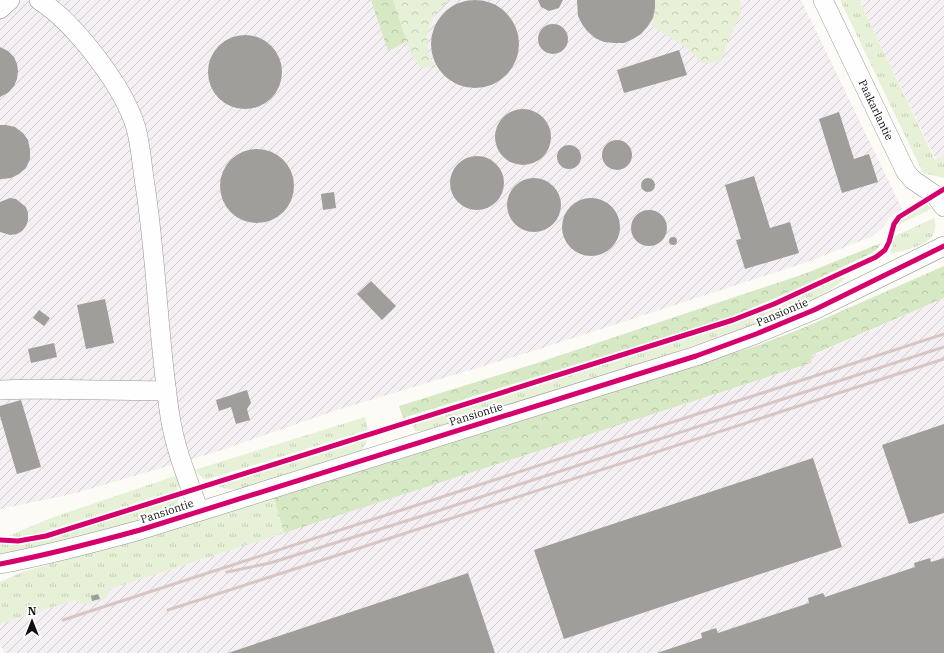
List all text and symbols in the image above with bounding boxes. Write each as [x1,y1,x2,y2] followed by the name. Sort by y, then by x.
[855,77,897,143] street label: Paakarlantie
[754,295,810,329] street label: Pansiontie
[448,399,504,429] street label: Pansiontie
[139,496,195,526] street label: Pansiontie
[12,601,52,641] north arrow
[28,604,37,618] text: N

